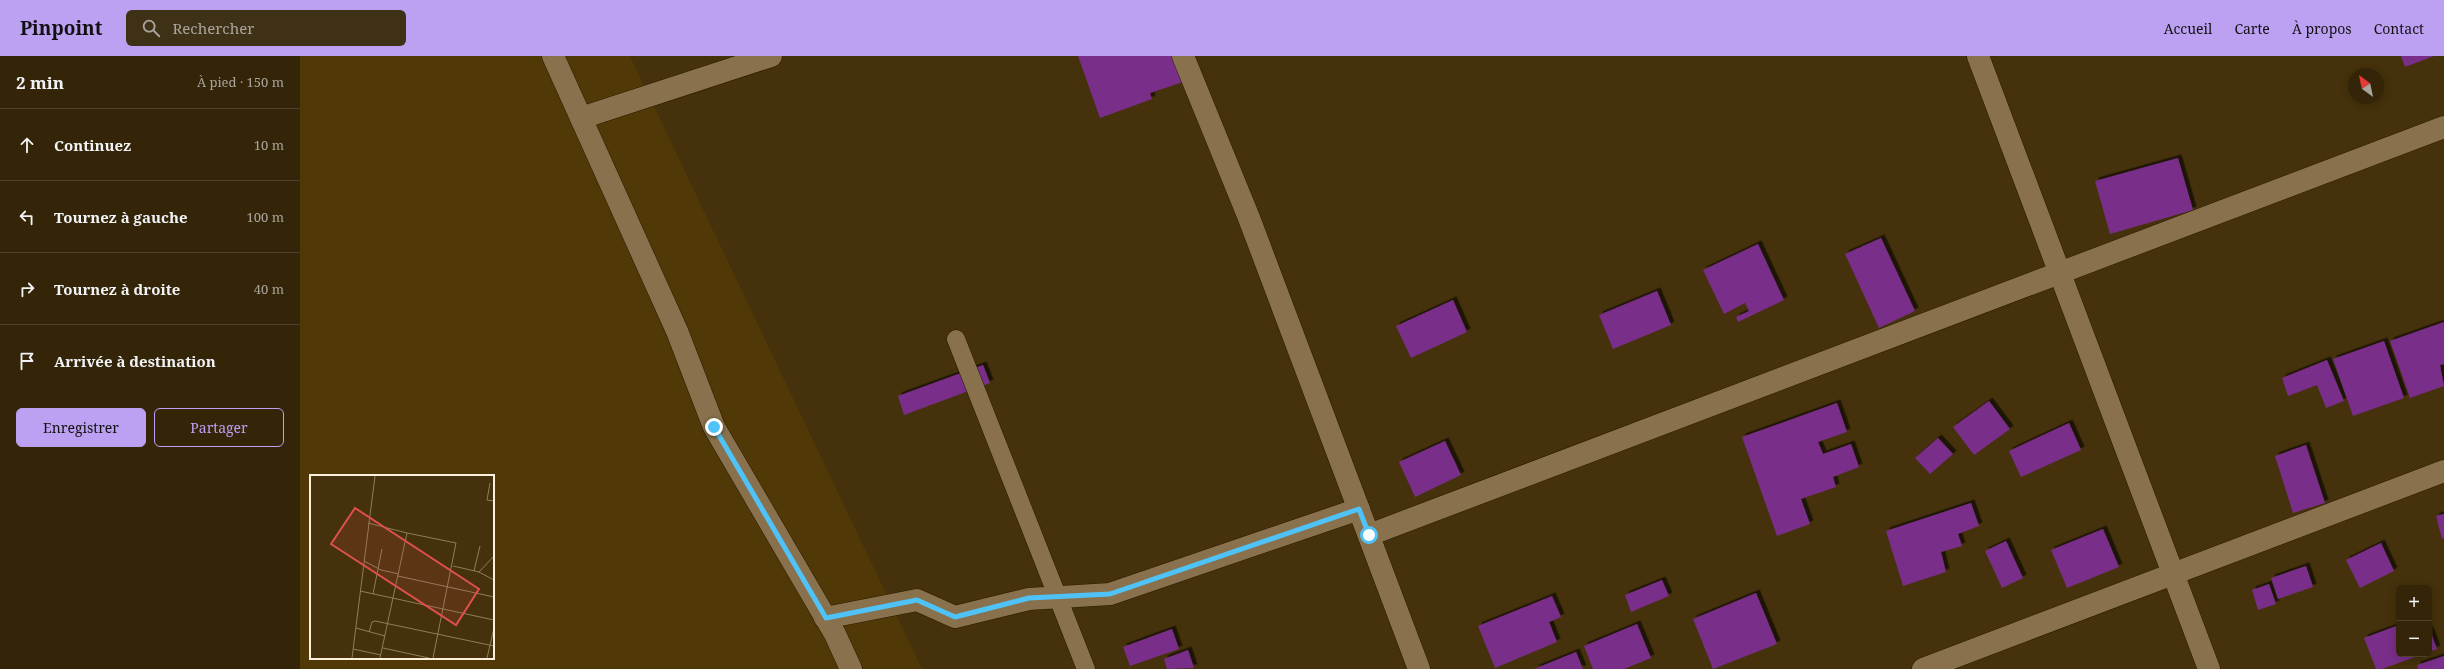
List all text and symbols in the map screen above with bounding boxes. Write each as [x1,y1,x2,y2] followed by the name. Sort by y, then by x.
[126,10,406,46] search box
[20,15,102,41] text: Pinpoint
[140,17,162,39] icon: search
[172,18,254,38] text: Rechercher
[2164,19,2212,38] text: Accueil
[2234,19,2270,38] text: Carte
[2292,19,2352,38] text: À propos
[2374,19,2424,38] text: Contact
[2348,68,2384,104] north arrow
[16,71,64,94] text: 2 min
[197,73,284,91] text: À pied · 150 m
[16,134,38,156] icon: ahead
[54,135,131,155] text: Continuez
[254,136,284,154] text: 10 m
[16,206,38,228] icon: left
[54,207,188,227] text: Tournez à gauche
[247,208,284,226] text: 100 m
[16,278,38,300] icon: right
[54,279,180,299] text: Tournez à droite
[254,280,284,298] text: 40 m
[16,350,38,372] icon: arrive
[54,351,216,371] text: Arrivée à destination
[16,408,146,447] button: Enregistrer
[154,408,284,447] button: Partager
[705,418,723,436] route end
[310,475,494,659] inset map
[1360,526,1378,544] route start
[2396,585,2432,657] map controls
[2396,585,2432,621] button: +
[2396,621,2432,657] button: −

